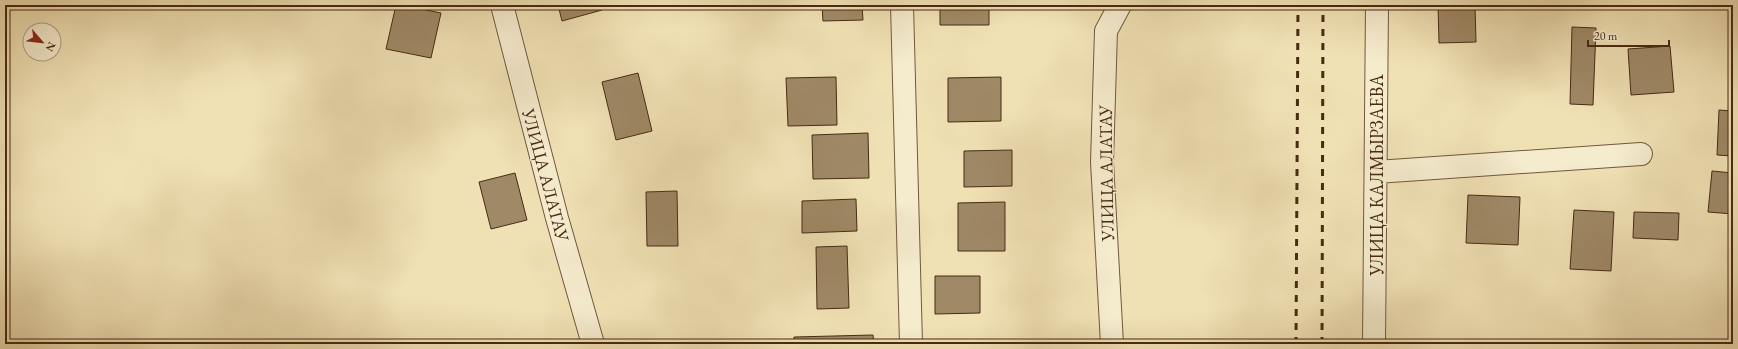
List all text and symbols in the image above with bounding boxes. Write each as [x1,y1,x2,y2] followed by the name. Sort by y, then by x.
[22,22,62,62] north arrow
[1588,22,1669,48] scale bar
[1594,28,1618,44] text: 20 m
[43,39,59,54] text: N
[1365,74,1388,277] street label: УЛИЦА КАЛМЫРЗАЕВА
[1093,104,1119,243] street label: УЛИЦА АЛАТАУ
[517,105,575,245] street label: УЛИЦА АЛАТАУ

